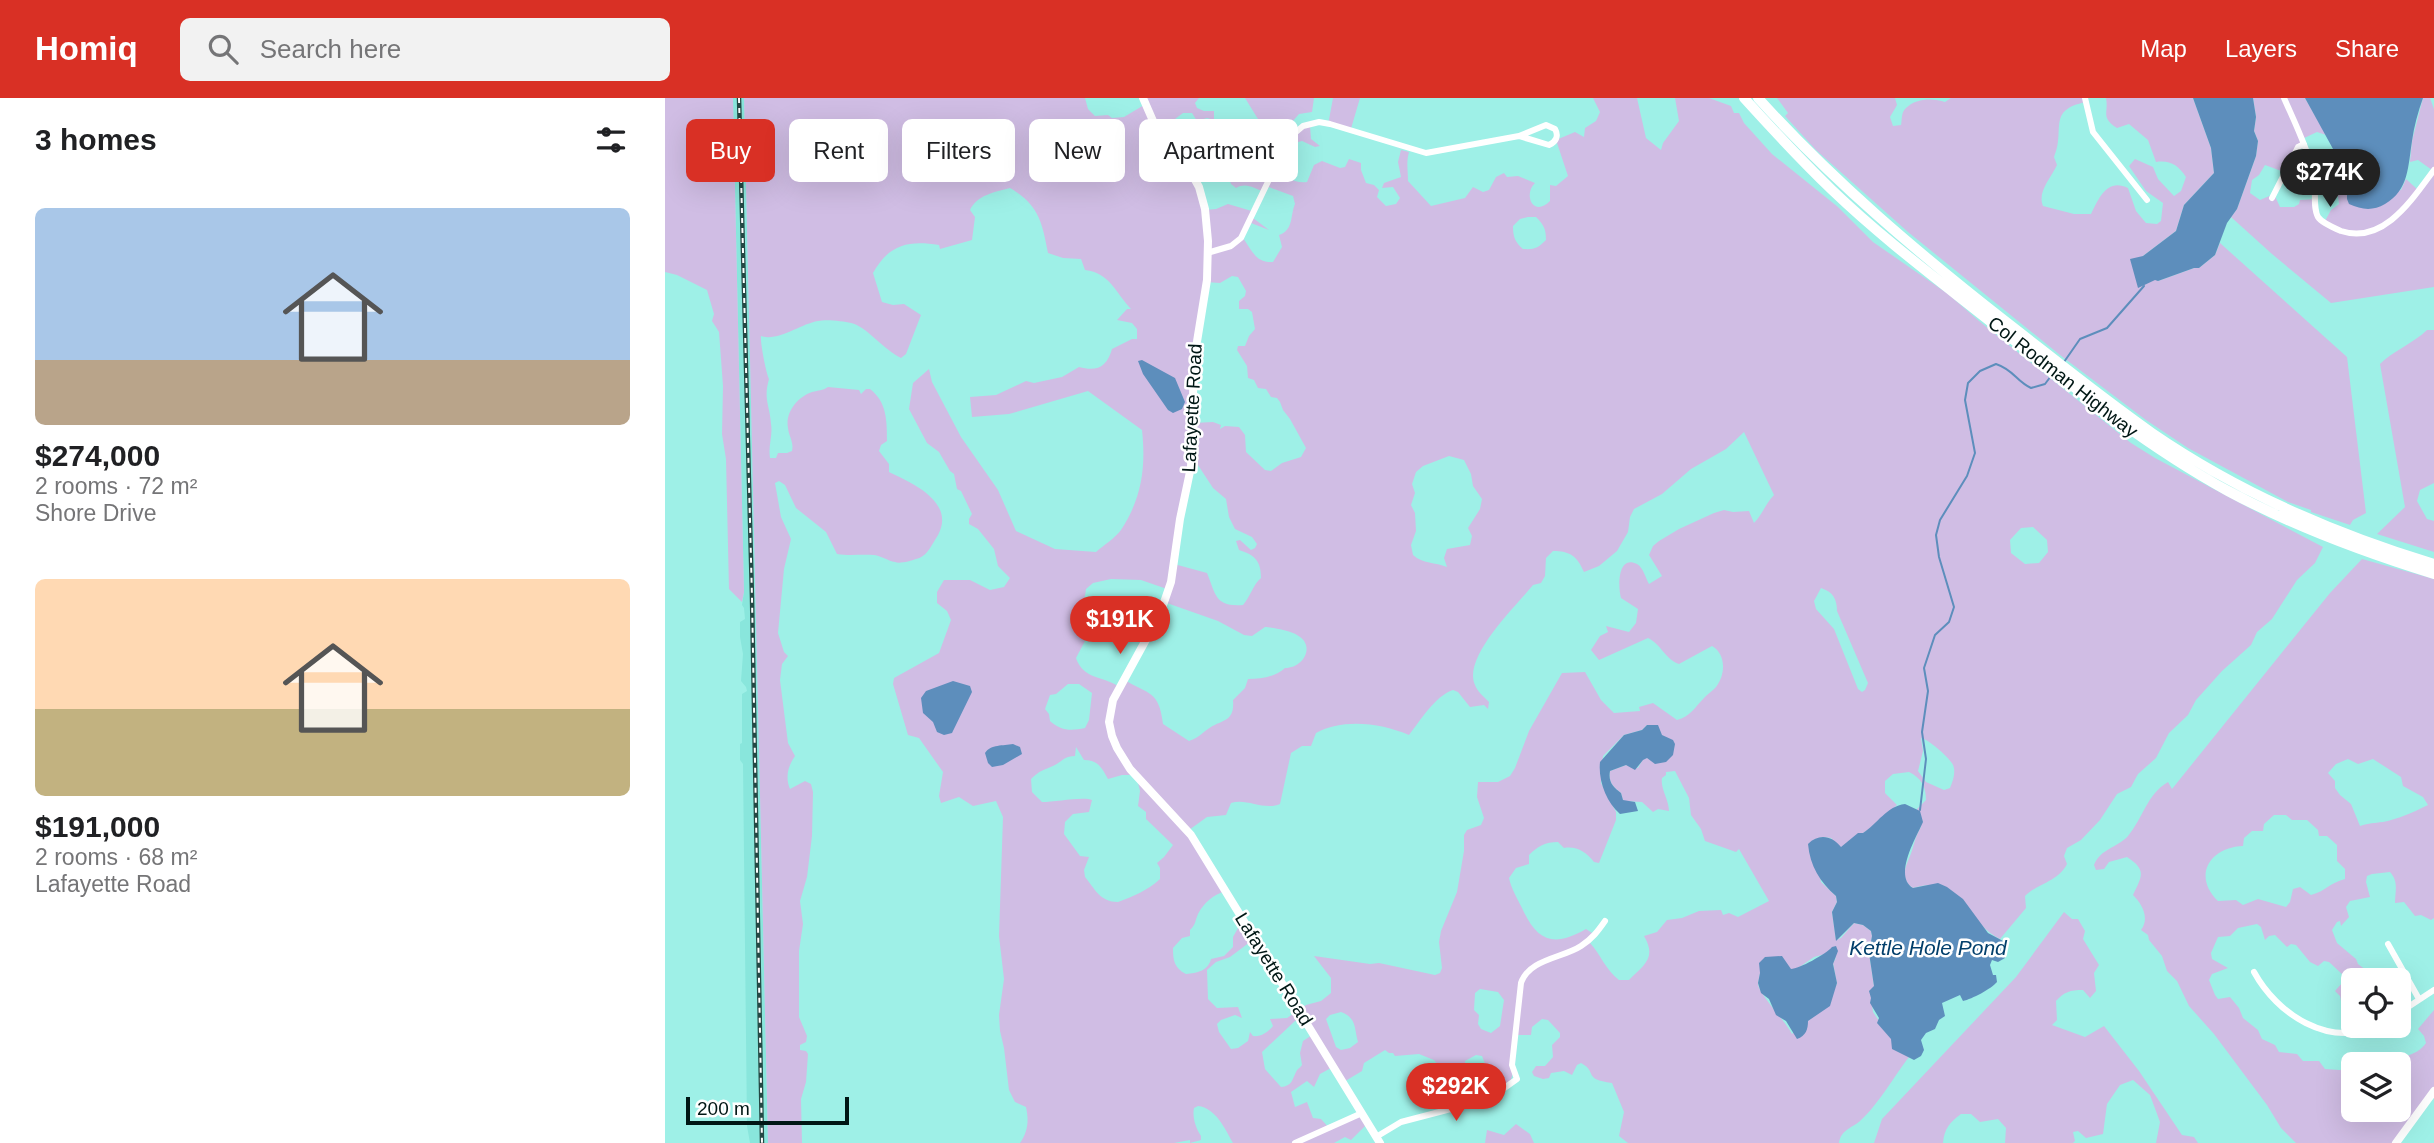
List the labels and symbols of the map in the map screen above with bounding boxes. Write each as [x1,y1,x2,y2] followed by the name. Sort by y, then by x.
[2281,150,2379,209] pin: $274K
[1984,312,2142,442] street label: Col Rodman Highway
[1178,343,1206,473] street label: Lafayette Road
[1071,596,1169,656] pin: $191K
[1231,909,1317,1029] street label: Lafayette Road
[1849,936,2008,959] water label: Kettle Hole Pond
[1407,1063,1505,1123] pin: $292K
[686,1094,849,1126] scale bar

